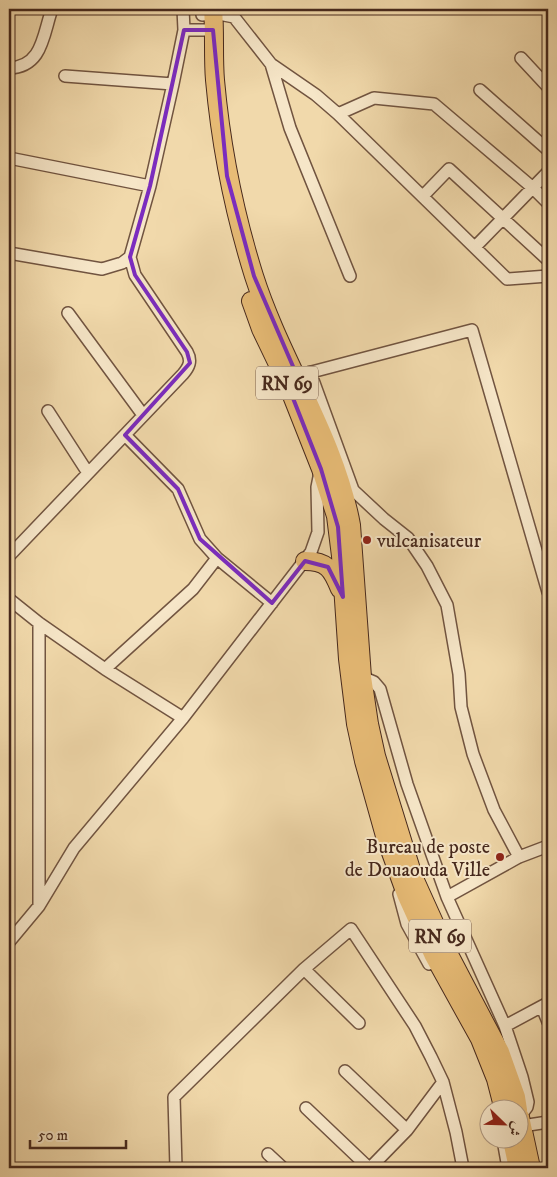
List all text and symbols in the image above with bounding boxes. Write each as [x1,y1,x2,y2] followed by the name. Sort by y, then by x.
[256,366,318,399] road number: RN 69
[376,529,482,554] place label: vulcanisateur
[361,534,373,546] marker: vulcanisateur
[345,835,490,883] place label: Bureau de poste de Douaouda Ville
[494,851,506,863] marker: Bureau de poste de Douaouda Ville
[409,919,471,952] road number: RN 69
[480,1100,530,1150] north arrow
[30,1117,126,1149] scale bar
[504,1119,526,1139] text: ش
[38,1126,68,1145] text: 50 m

